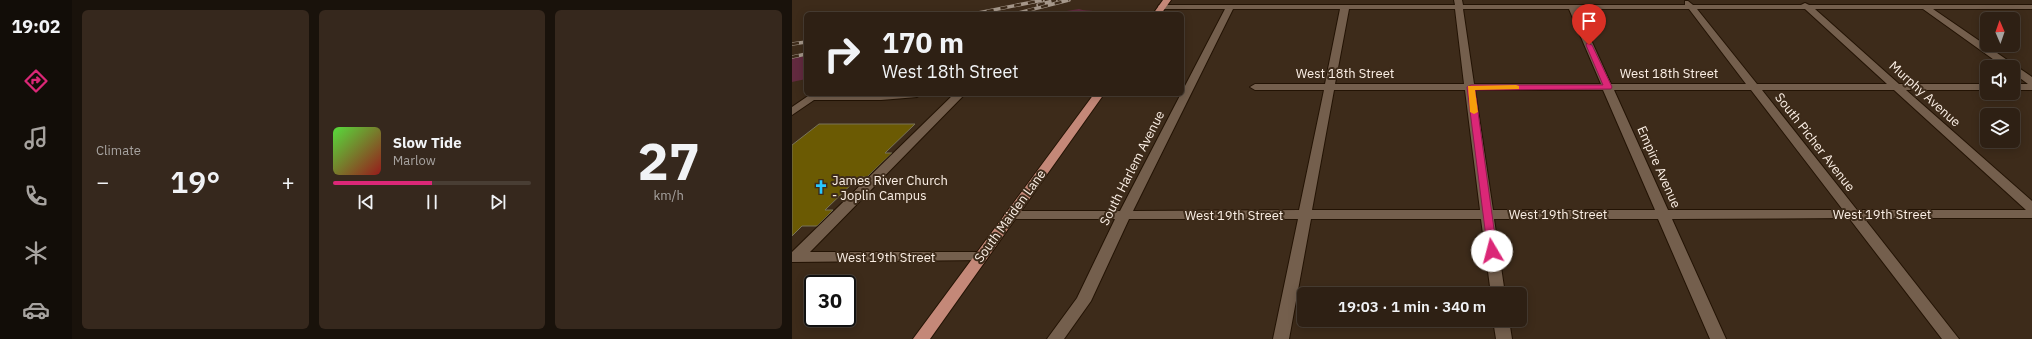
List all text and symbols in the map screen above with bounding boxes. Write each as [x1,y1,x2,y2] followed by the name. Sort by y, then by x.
[1572,4,1606,45] pin
[1578,10,1600,32] icon: arrive
[1980,12,2020,52] north arrow
[1980,12,2020,148] map controls
[11,15,61,38] text: 19:02
[882,24,964,61] text: 170 m
[816,28,868,80] icon: right
[1886,57,1964,131] street label: Murphy Avenue
[882,60,1019,83] text: West 18th Street
[1980,60,2020,100] button: sound
[1296,65,1394,82] street label: West 18th Street
[1620,65,1718,82] street label: West 18th Street
[22,67,50,95] icon: directions
[1771,89,1859,195] street label: South Picher Avenue
[1096,108,1168,228] street label: South Harlem Avenue
[1980,108,2020,148] button: layers
[1633,123,1685,211] street label: Empire Avenue
[22,124,50,152] icon: music
[637,127,700,194] text: 27
[393,133,462,152] text: Slow Tide
[96,142,141,159] text: Climate
[393,152,436,169] text: Marlow
[170,162,220,201] text: 19°
[970,166,1050,266] street label: South Maiden Lane
[96,167,109,196] text: −
[281,167,295,196] text: +
[832,172,948,204] place label: James River Church - Joplin Campus
[813,179,829,195] church icon: James River Church - Joplin Campus
[22,182,50,210] icon: phone
[653,187,684,204] text: km/h
[355,191,377,213] icon: previous
[421,191,443,213] icon: pause
[487,191,509,213] icon: next
[1509,206,1607,223] street label: West 19th Street
[1833,206,1931,223] street label: West 19th Street
[1185,207,1283,224] street label: West 19th Street
[1471,230,1513,272] position arrow
[22,239,50,267] icon: climate
[837,249,935,266] street label: West 19th Street
[804,275,856,327] speed limit sign: 30
[22,296,50,324] icon: car
[1338,297,1486,316] text: 19:03 · 1 min · 340 m

